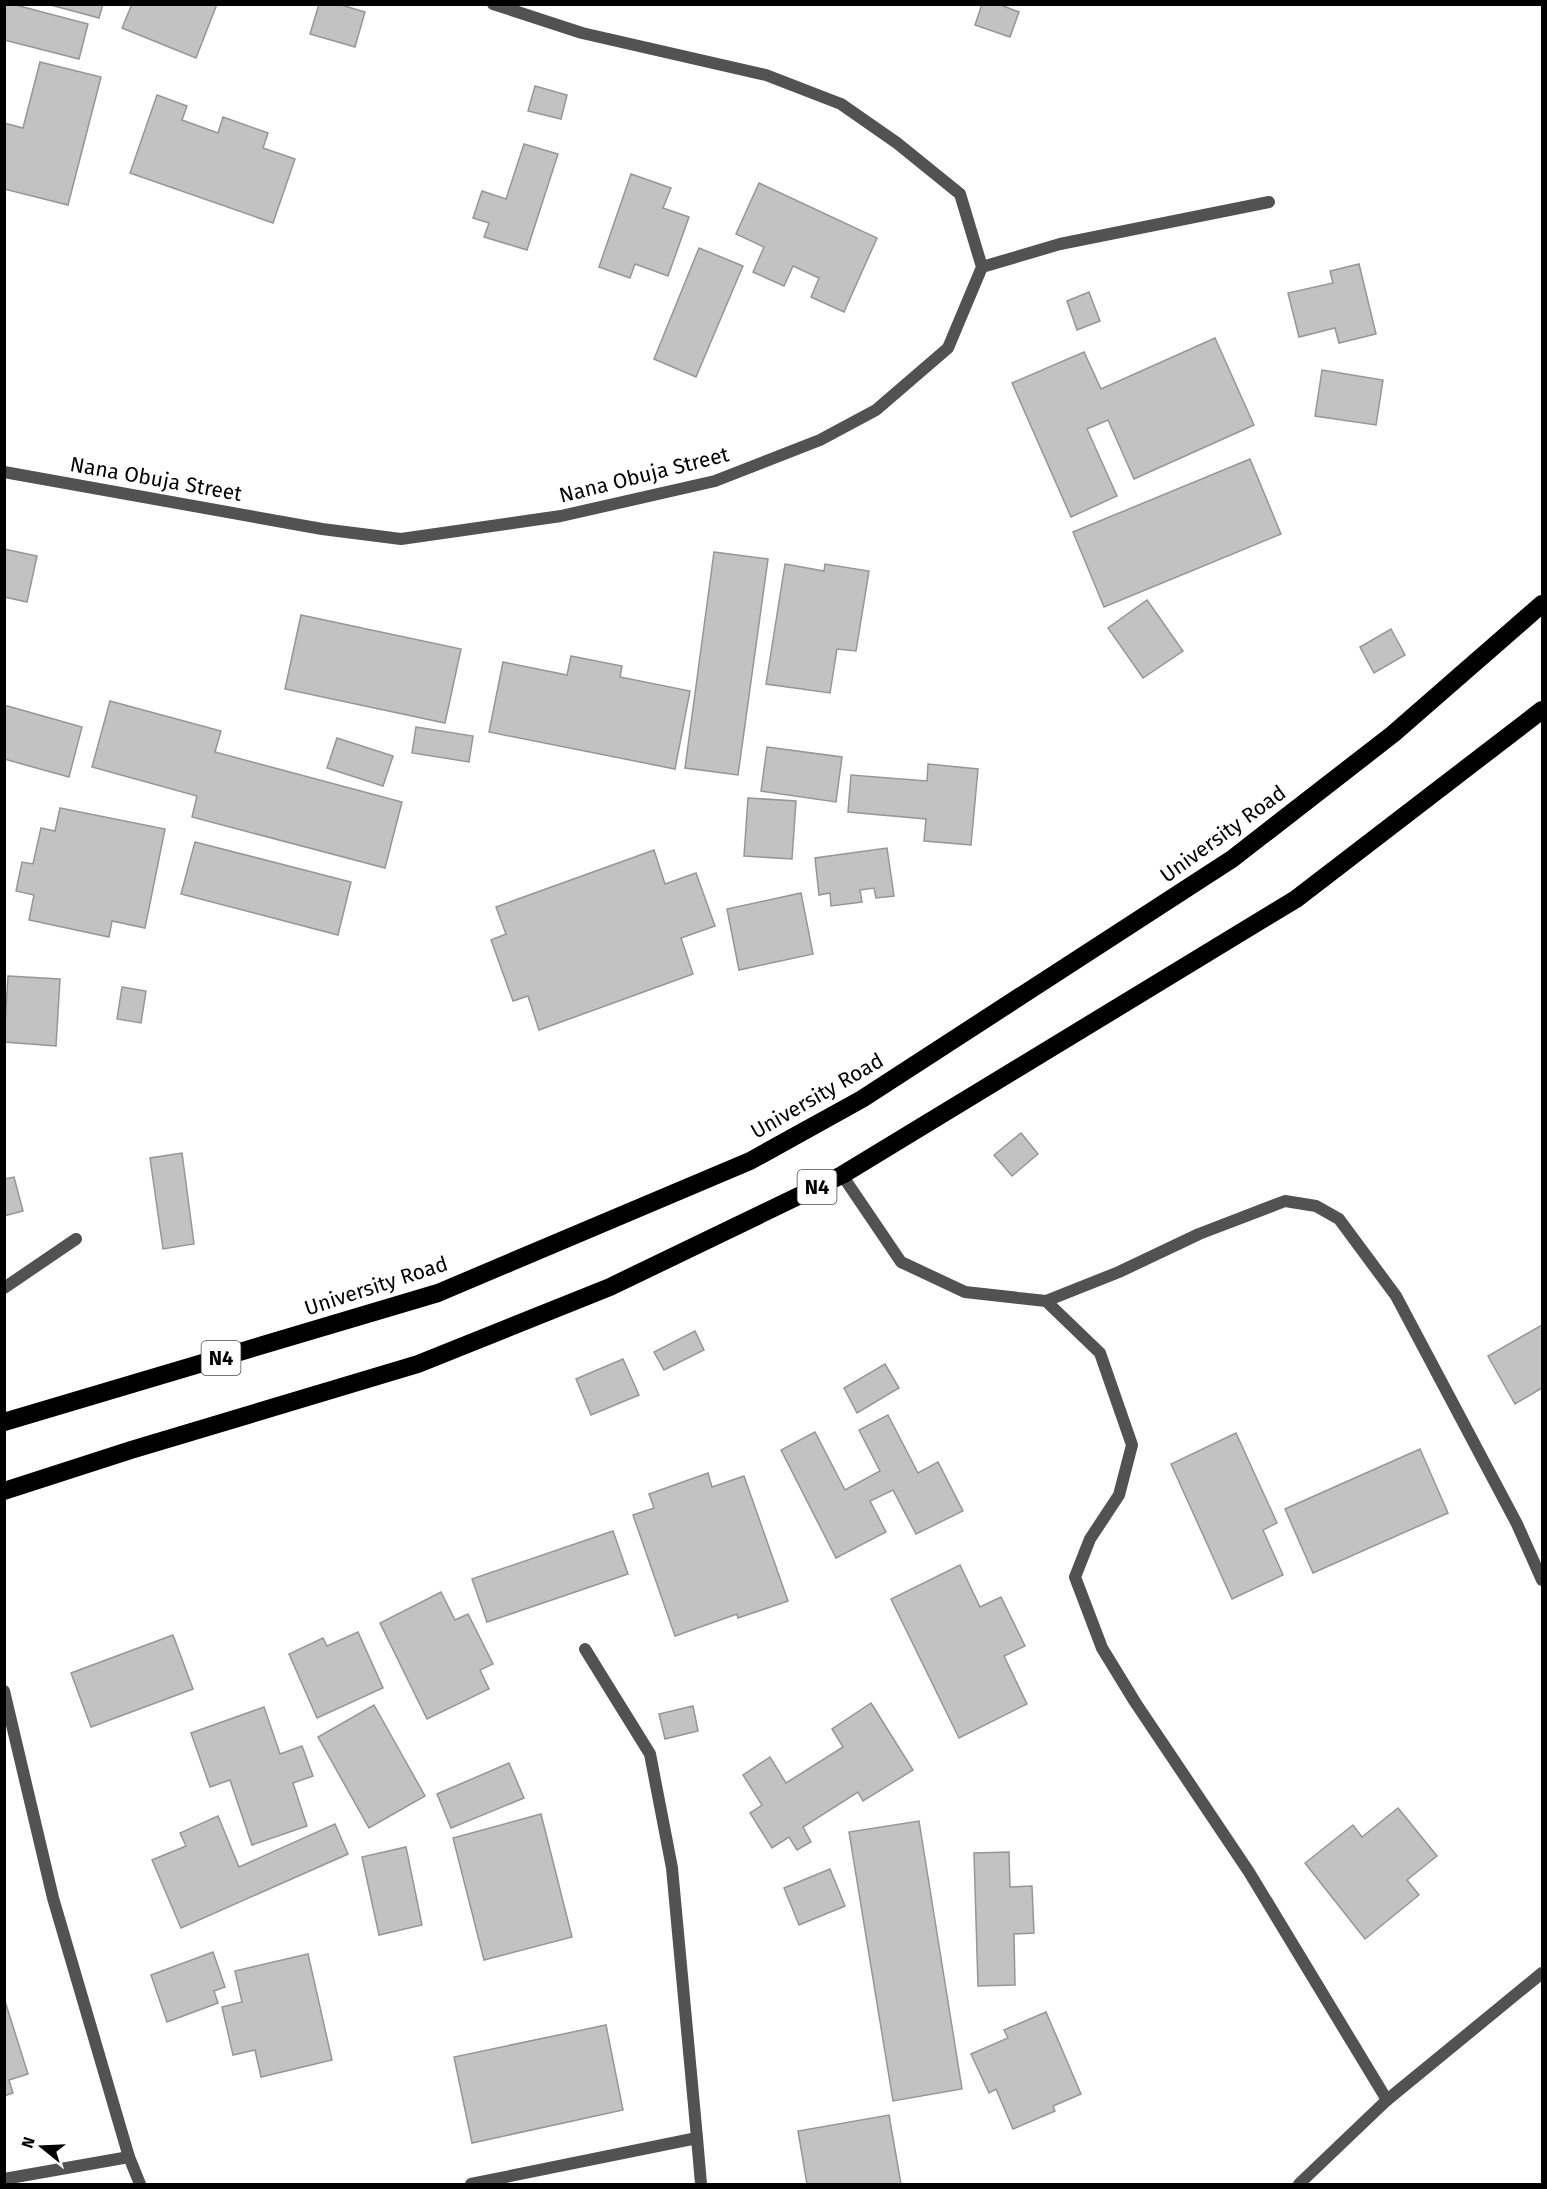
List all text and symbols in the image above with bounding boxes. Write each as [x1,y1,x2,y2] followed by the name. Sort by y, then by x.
[556,441,732,509] street label: Nana Obuja Street
[68,451,244,507] street label: Nana Obuja Street
[1155,780,1291,888] street label: University Road
[746,1047,888,1145] street label: University Road
[798,1170,836,1204] road number: N4
[301,1251,451,1321] street label: University Road
[202,1341,240,1375] road number: N4
[12,2117,72,2177] north arrow
[18,2135,39,2150] text: N

